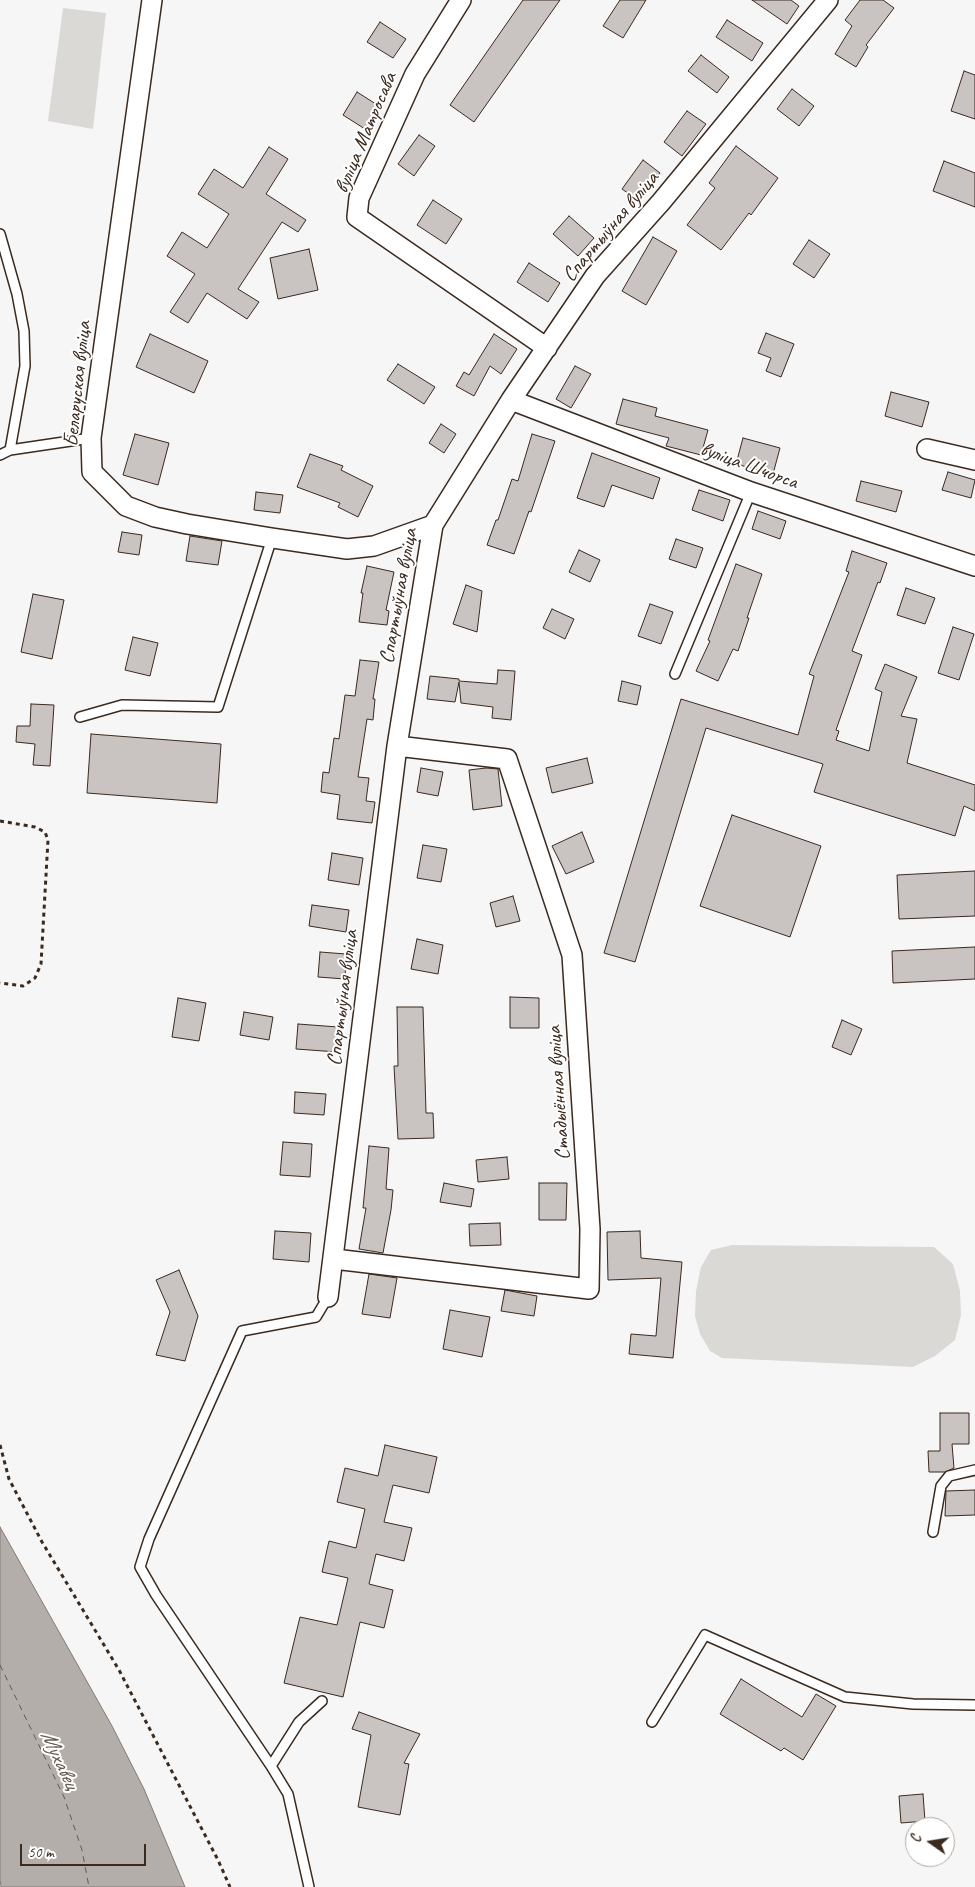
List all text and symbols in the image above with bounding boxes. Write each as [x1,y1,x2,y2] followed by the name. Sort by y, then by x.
[329,69,403,197] street label: вуліца Матросава
[557,167,665,287] street label: Спартыўная вуліца
[59,320,97,448] street label: Беларуская вуліца
[697,437,801,495] street label: вуліца Шчорса
[375,527,423,665] street label: Спартыўная вуліца
[322,929,364,1067] street label: Спартыўная вуліца
[542,1025,576,1161] street label: Стадыённая вуліца
[34,1726,84,1794] water label: Мухавец
[905,1817,955,1867] north arrow
[907,1833,925,1844] text: С
[22,1834,149,1866] scale bar
[28,1843,54,1862] text: 50 m

